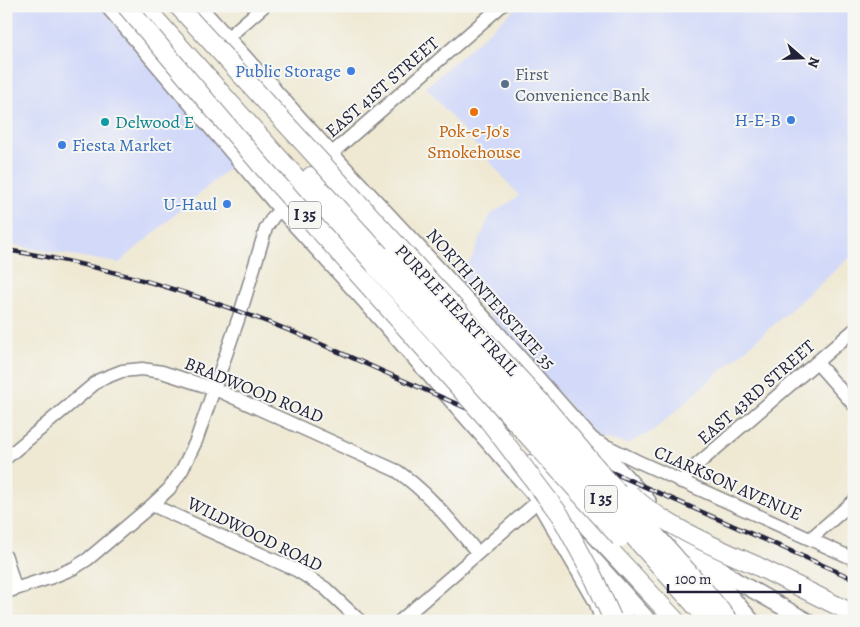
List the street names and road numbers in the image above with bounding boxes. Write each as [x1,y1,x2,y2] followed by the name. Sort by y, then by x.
[320,31,444,143] street label: EAST 41ST STREET
[289,202,321,228] road number: I 35
[421,223,561,375] street label: NORTH INTERSTATE 35
[390,239,525,382] street label: PURPLE HEART TRAIL
[692,334,820,450] street label: EAST 43RD STREET
[181,351,327,429] street label: BRADWOOD ROAD
[650,440,806,526] street label: CLARKSON AVENUE
[585,486,617,512] road number: I 35
[182,490,327,577] street label: WILDWOOD ROAD

